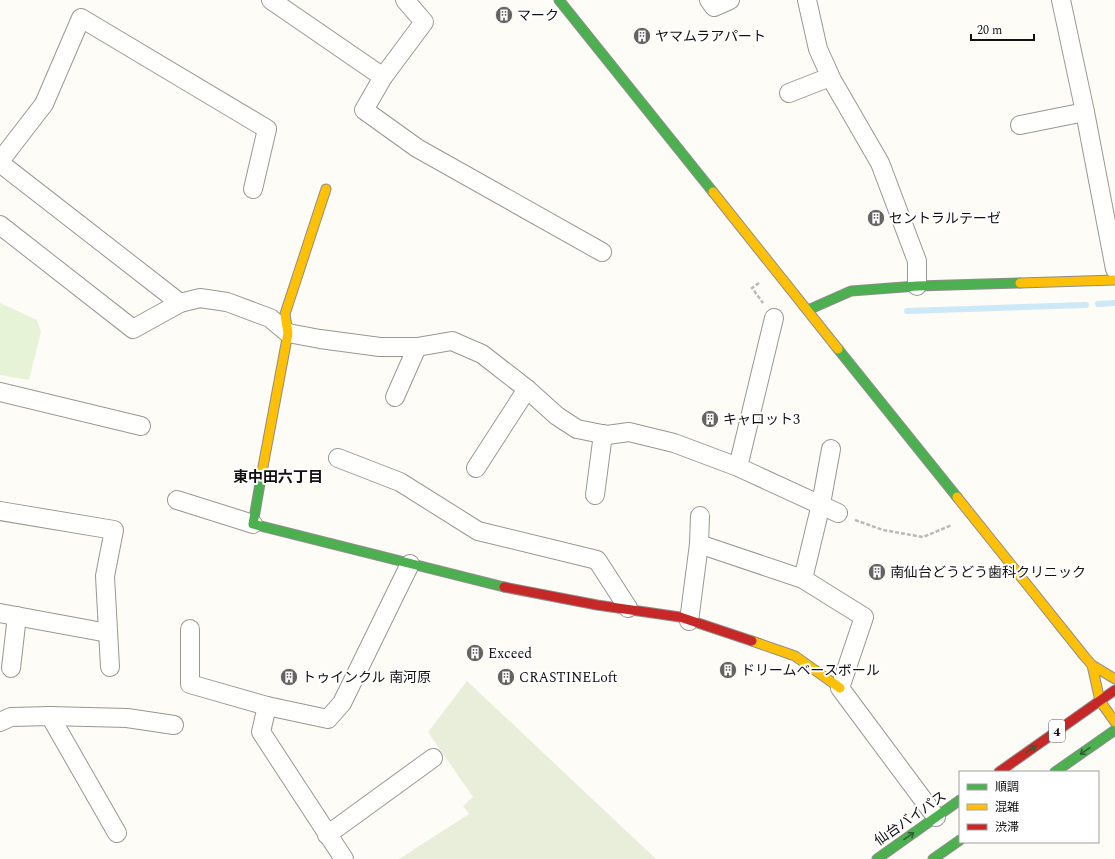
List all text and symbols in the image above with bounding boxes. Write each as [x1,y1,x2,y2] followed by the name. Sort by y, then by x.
[494,5,514,25] building icon: マーク
[517,5,559,26] place label: マーク
[971,16,1034,42] scale bar
[977,21,1002,40] text: 20 m
[632,26,652,46] building icon: ヤマムラアパート
[655,26,766,47] place label: ヤマムラアパート
[866,208,886,228] building icon: セントラルテーゼ
[889,208,1001,229] place label: セントラルテーゼ
[700,409,720,429] building icon: キャロット3
[723,409,800,430] place label: キャロット3
[233,466,323,489] district label: 東中田六丁目
[867,562,887,582] building icon: 南仙台どうどう歯科クリニック
[890,562,1086,583] place label: 南仙台どうどう歯科クリニック
[465,643,485,663] building icon: Exceed
[488,643,532,664] place label: Exceed
[718,660,738,680] building icon: ドリームベースボール
[741,660,880,681] place label: ドリームベースボール
[279,667,299,687] building icon: トゥインクル 南河原
[302,667,431,688] place label: トゥインクル 南河原
[496,667,516,687] building icon: CRASTINELoft
[519,667,618,688] place label: CRASTINELoft
[1049,720,1065,742] road number: 4
[1025,745,1036,753] one-way arrow
[1080,747,1091,755] one-way arrow
[959,771,1099,843] legend
[995,778,1019,797] text: 順調
[870,786,951,851] street label: 仙台バイパス
[995,798,1019,817] text: 混雑
[995,818,1019,837] text: 渋滞
[903,832,914,840] one-way arrow

